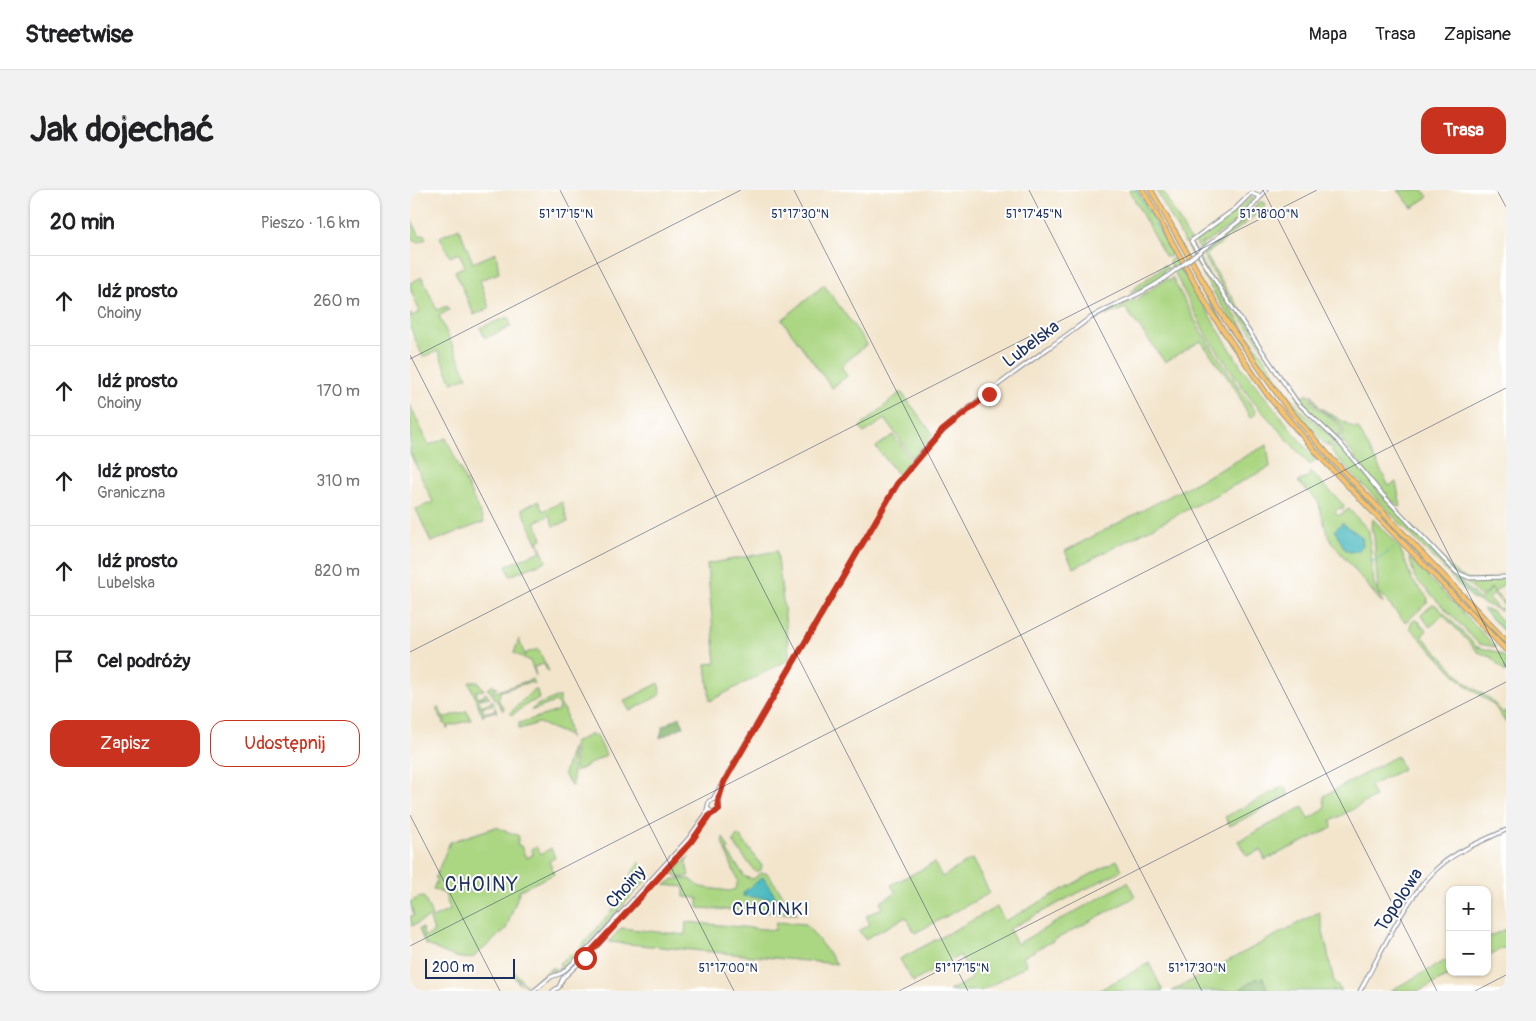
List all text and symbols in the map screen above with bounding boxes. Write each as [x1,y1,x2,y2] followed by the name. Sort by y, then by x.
[25,20,133,49] text: Streetwise
[1309,23,1347,46] text: Mapa
[1375,23,1416,46] text: Trasa
[1444,23,1511,46] text: Zapisane
[1421,107,1506,154] button: Trasa
[30,108,214,152] text: Jak dojechać
[539,207,593,222] text: 51°17'15"N
[771,207,829,222] text: 51°17'30"N
[1006,207,1062,222] text: 51°17'45"N
[1240,207,1298,222] text: 51°18'00"N
[50,209,115,236] text: 20 min
[261,213,360,233] text: Pieszo · 1.6 km
[97,279,178,303] text: Idź prosto
[50,287,78,315] icon: ahead
[313,291,360,311] text: 260 m
[97,303,141,323] text: Choiny
[998,315,1064,373] street label: Lubelska
[97,369,178,393] text: Idź prosto
[50,377,78,405] icon: ahead
[317,381,360,401] text: 170 m
[978,383,1001,406] route end
[97,393,141,413] text: Choiny
[97,459,178,483] text: Idź prosto
[50,467,78,495] icon: ahead
[316,471,360,491] text: 310 m
[97,483,165,503] text: Graniczna
[97,549,178,573] text: Idź prosto
[50,557,78,585] icon: ahead
[314,561,360,581] text: 820 m
[97,573,155,593] text: Lubelska
[50,647,78,675] icon: arrive
[97,649,190,673] text: Cel podróży
[50,720,200,767] button: Zapisz
[210,720,360,767] button: Udostępnij
[601,861,651,913] street label: Choiny
[1370,864,1428,936] street label: Topolowa
[445,872,519,897] district label: CHOINY
[1446,886,1491,976] map controls
[1446,886,1491,931] button: +
[732,897,810,921] district label: CHOINKI
[1446,931,1491,976] button: −
[574,947,597,970] route start
[425,956,515,979] scale bar
[432,959,474,976] text: 200 m
[698,961,758,976] text: 51°17'00"N
[935,961,989,976] text: 51°17'15"N
[1168,961,1226,976] text: 51°17'30"N

